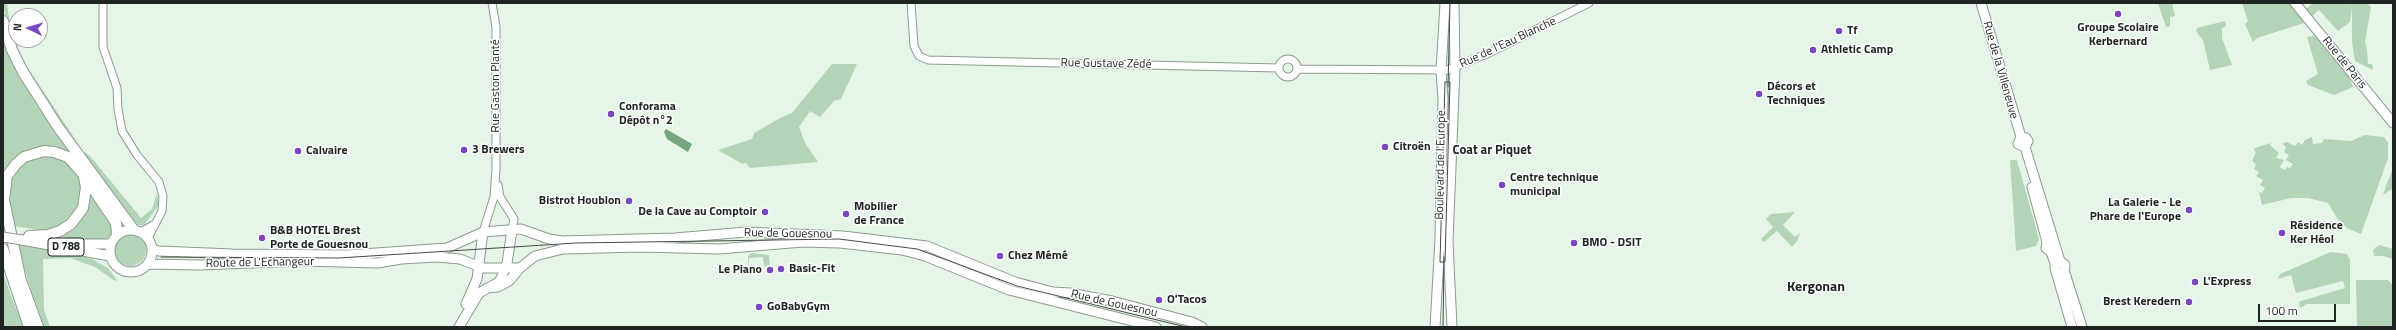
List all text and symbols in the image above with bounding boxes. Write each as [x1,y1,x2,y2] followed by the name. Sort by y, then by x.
[8,8,48,48] north arrow
[2113,9,2123,19] marker: Groupe Scolaire Kerbernard
[1457,14,1559,72] street label: Rue de l'Eau Blanche
[1979,20,2021,120] street label: Rue de la Villeneuve
[2077,21,2159,49] place label: Groupe Scolaire Kerbernard
[9,23,25,32] text: N
[1847,24,1857,38] place label: Tf
[1834,26,1844,36] marker: Tf
[2319,34,2369,92] street label: Rue de Paris
[489,39,503,133] street label: Rue Gaston Planté
[1821,43,1893,57] place label: Athletic Camp
[1808,45,1818,55] marker: Athletic Camp
[1060,56,1152,72] street label: Rue Gustave Zédé
[1767,80,1825,108] place label: Décors et Techniques
[1754,89,1764,99] marker: Décors et Techniques
[619,100,676,128] place label: Conforama Dépôt n°2
[606,109,616,119] marker: Conforama Dépôt n°2
[1433,110,1449,220] street label: Boulevard de l'Europe
[1393,140,1431,154] place label: Citroën
[1380,142,1390,152] marker: Citroën
[472,143,525,157] place label: 3 Brewers
[1452,143,1532,159] district label: Coat ar Piquet
[306,144,348,158] place label: Calvaire
[459,145,469,155] marker: 3 Brewers
[293,146,303,156] marker: Calvaire
[1510,171,1598,199] place label: Centre technique municipal
[1497,180,1507,190] marker: Centre technique municipal
[539,194,621,208] place label: Bistrot Houblon
[624,196,634,206] marker: Bistrot Houblon
[2090,196,2181,224] place label: La Galerie - Le Phare de l'Europe
[854,200,904,228] place label: Mobilier de France
[638,205,757,219] place label: De la Cave au Comptoir
[2184,205,2194,215] marker: La Galerie - Le Phare de l'Europe
[760,207,770,217] marker: De la Cave au Comptoir
[841,209,851,219] marker: Mobilier de France
[2290,219,2343,247] place label: Résidence Ker Héol
[270,224,368,252] place label: B&B HOTEL Brest Porte de Gouesnou
[744,226,832,242] street label: Rue de Gouesnou
[2277,228,2287,238] marker: Résidence Ker Héol
[257,233,267,243] marker: B&B HOTEL Brest Porte de Gouesnou
[1582,236,1642,250] place label: BMO - DSIT
[48,238,84,256] road number: D 788
[1569,238,1579,248] marker: BMO - DSIT
[1008,249,1068,263] place label: Chez Mémé
[995,251,1005,261] marker: Chez Mémé
[206,255,314,271] street label: Route de L'Echangeur
[789,262,835,276] place label: Basic-Fit
[718,263,762,277] place label: Le Piano
[776,264,786,274] marker: Basic-Fit
[765,265,775,275] marker: Le Piano
[2203,275,2251,289] place label: L'Express
[2190,277,2200,287] marker: L'Express
[1787,280,1845,296] district label: Kergonan
[1069,287,1159,321] street label: Rue de Gouesnou
[1167,293,1207,307] place label: O'Tacos
[1154,295,1164,305] marker: O'Tacos
[2103,295,2181,309] place label: Brest Keredern
[2260,296,2338,322] scale bar
[2184,297,2194,307] marker: Brest Keredern
[767,300,830,314] place label: GoBabyGym
[2265,301,2298,320] text: 100 m
[754,302,764,312] marker: GoBabyGym

